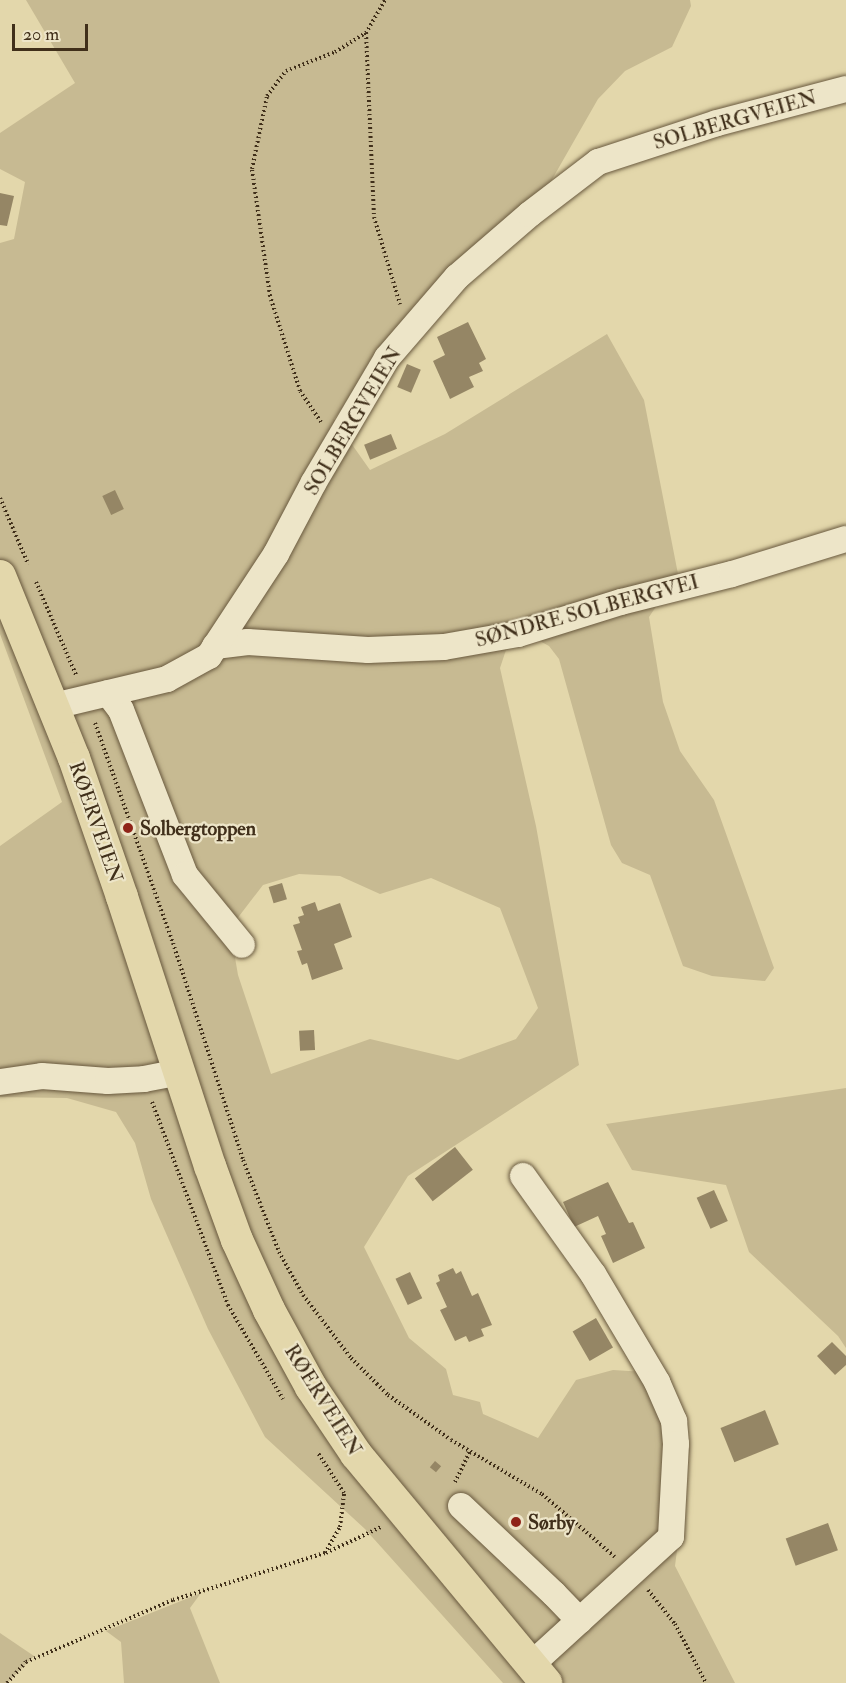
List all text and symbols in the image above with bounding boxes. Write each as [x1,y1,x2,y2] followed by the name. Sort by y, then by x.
[15,12,92,50] scale bar
[23,23,59,46] text: 20 m
[651,85,819,155] street label: SOLBERGVEIEN
[299,343,407,499] street label: SOLBERGVEIEN
[473,570,701,652] street label: SØNDRE SOLBERGVEI
[64,758,128,886] street label: RØERVEIEN
[140,816,256,840] place label: Solbergtoppen
[121,821,135,835] marker: Solbergtoppen
[279,1340,367,1460] street label: RØERVEIEN
[528,1510,575,1534] place label: Sørby
[509,1515,523,1529] marker: Sørby

